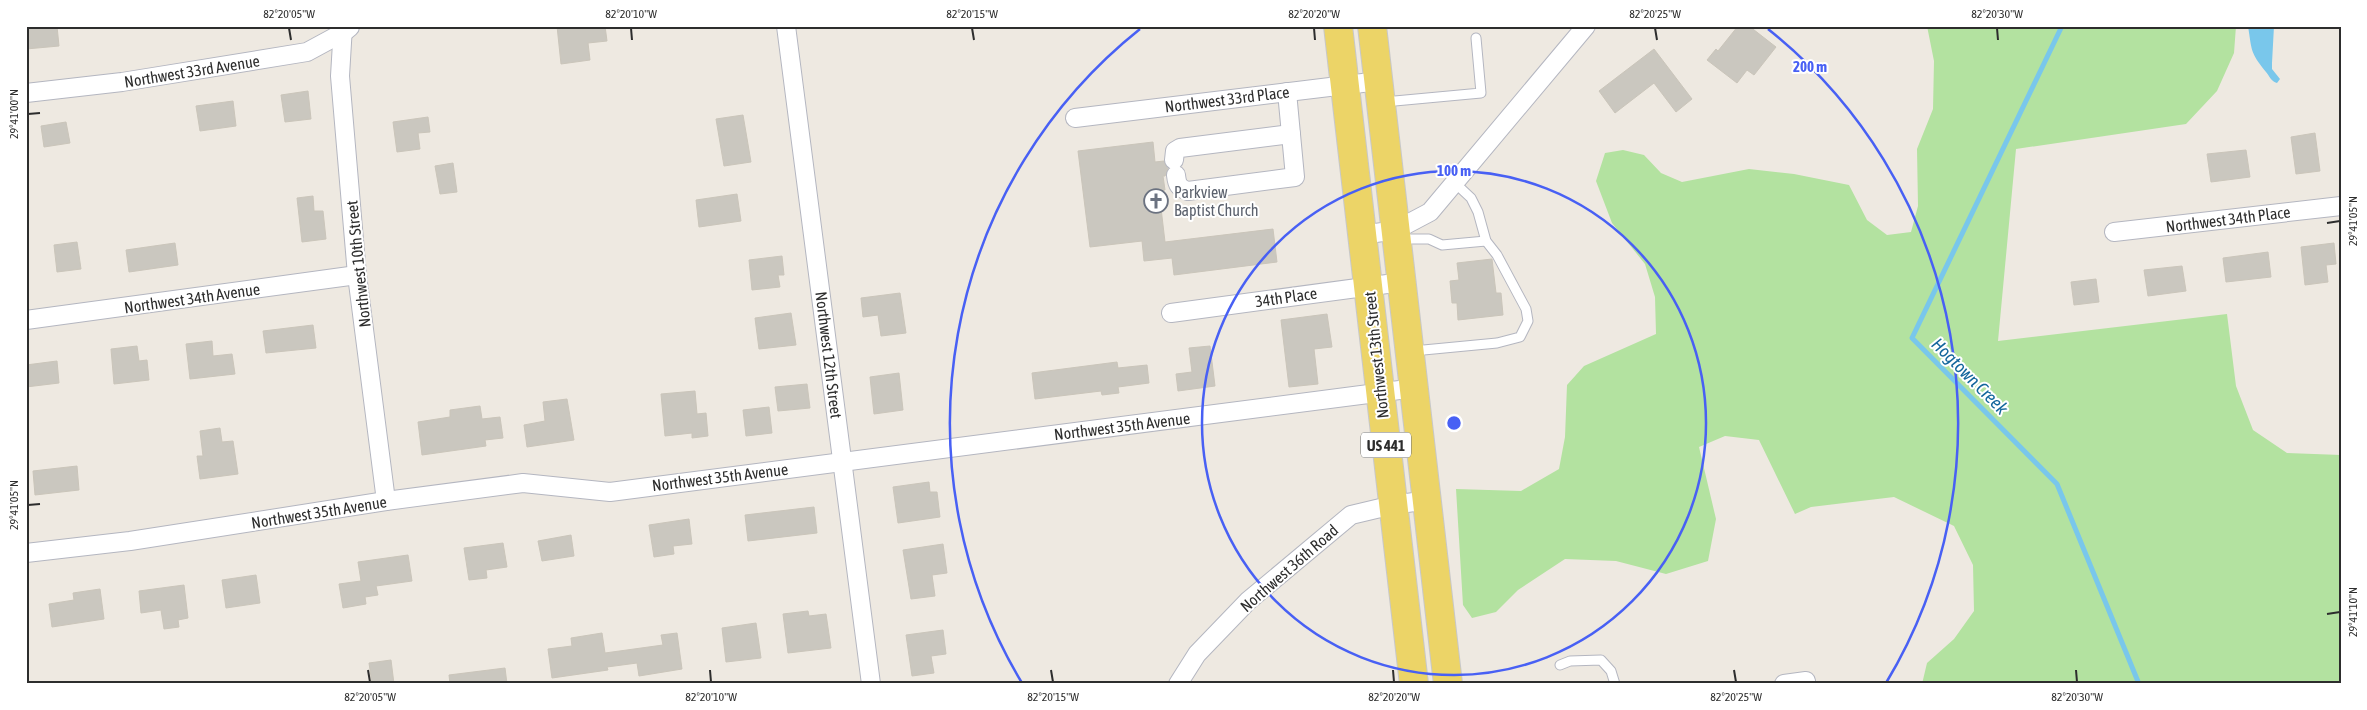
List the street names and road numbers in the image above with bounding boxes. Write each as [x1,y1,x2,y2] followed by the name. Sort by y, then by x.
[123,51,261,91] street label: Northwest 33rd Avenue
[1164,82,1290,116] street label: Northwest 33rd Place
[342,199,374,328] street label: Northwest 10th Street
[2165,202,2291,236] street label: Northwest 34th Place
[123,280,261,316] street label: Northwest 34th Avenue
[1254,284,1318,310] street label: 34th Place
[1360,290,1392,419] street label: Northwest 13th Street
[812,291,846,420] street label: Northwest 12th Street
[1053,409,1191,443] street label: Northwest 35th Avenue
[1361,432,1411,458] road number: US 441
[651,460,789,494] street label: Northwest 35th Avenue
[250,492,388,532] street label: Northwest 35th Avenue
[1237,521,1341,615] street label: Northwest 36th Road

